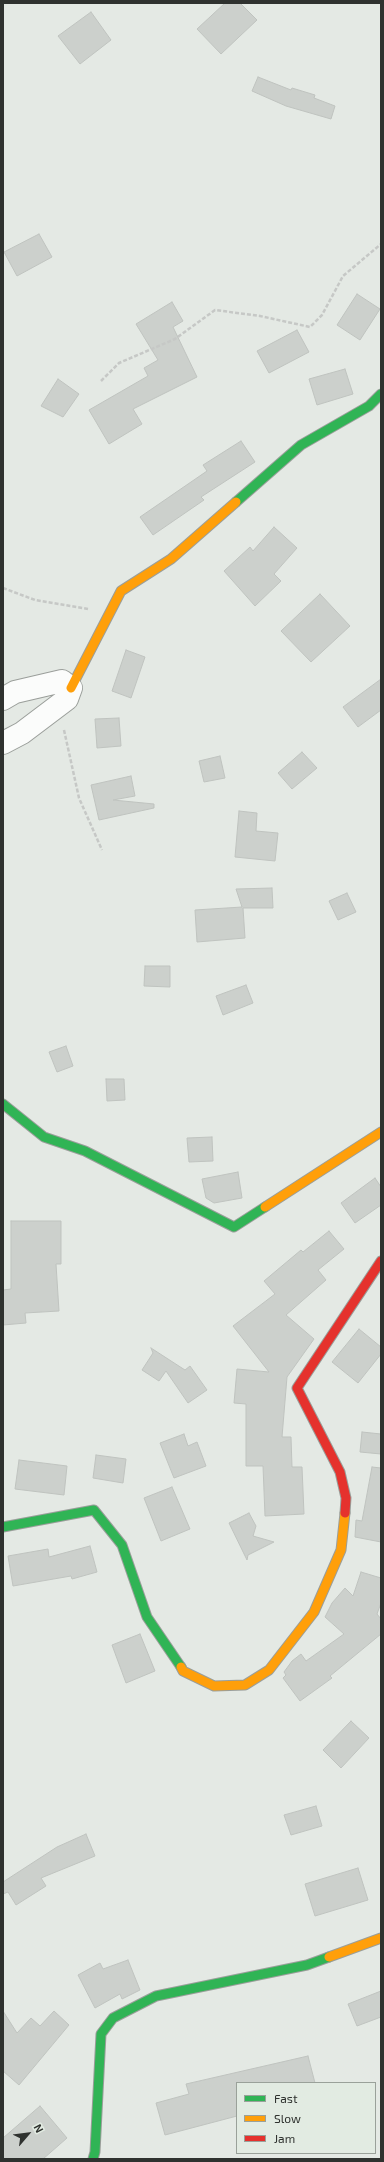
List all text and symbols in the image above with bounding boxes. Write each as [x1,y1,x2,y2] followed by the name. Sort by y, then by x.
[236,2082,376,2154] legend
[274,2091,297,2105] text: Fast
[274,2111,301,2125] text: Slow
[8,2114,48,2154] north arrow
[31,2122,47,2135] text: N
[274,2131,295,2145] text: Jam

